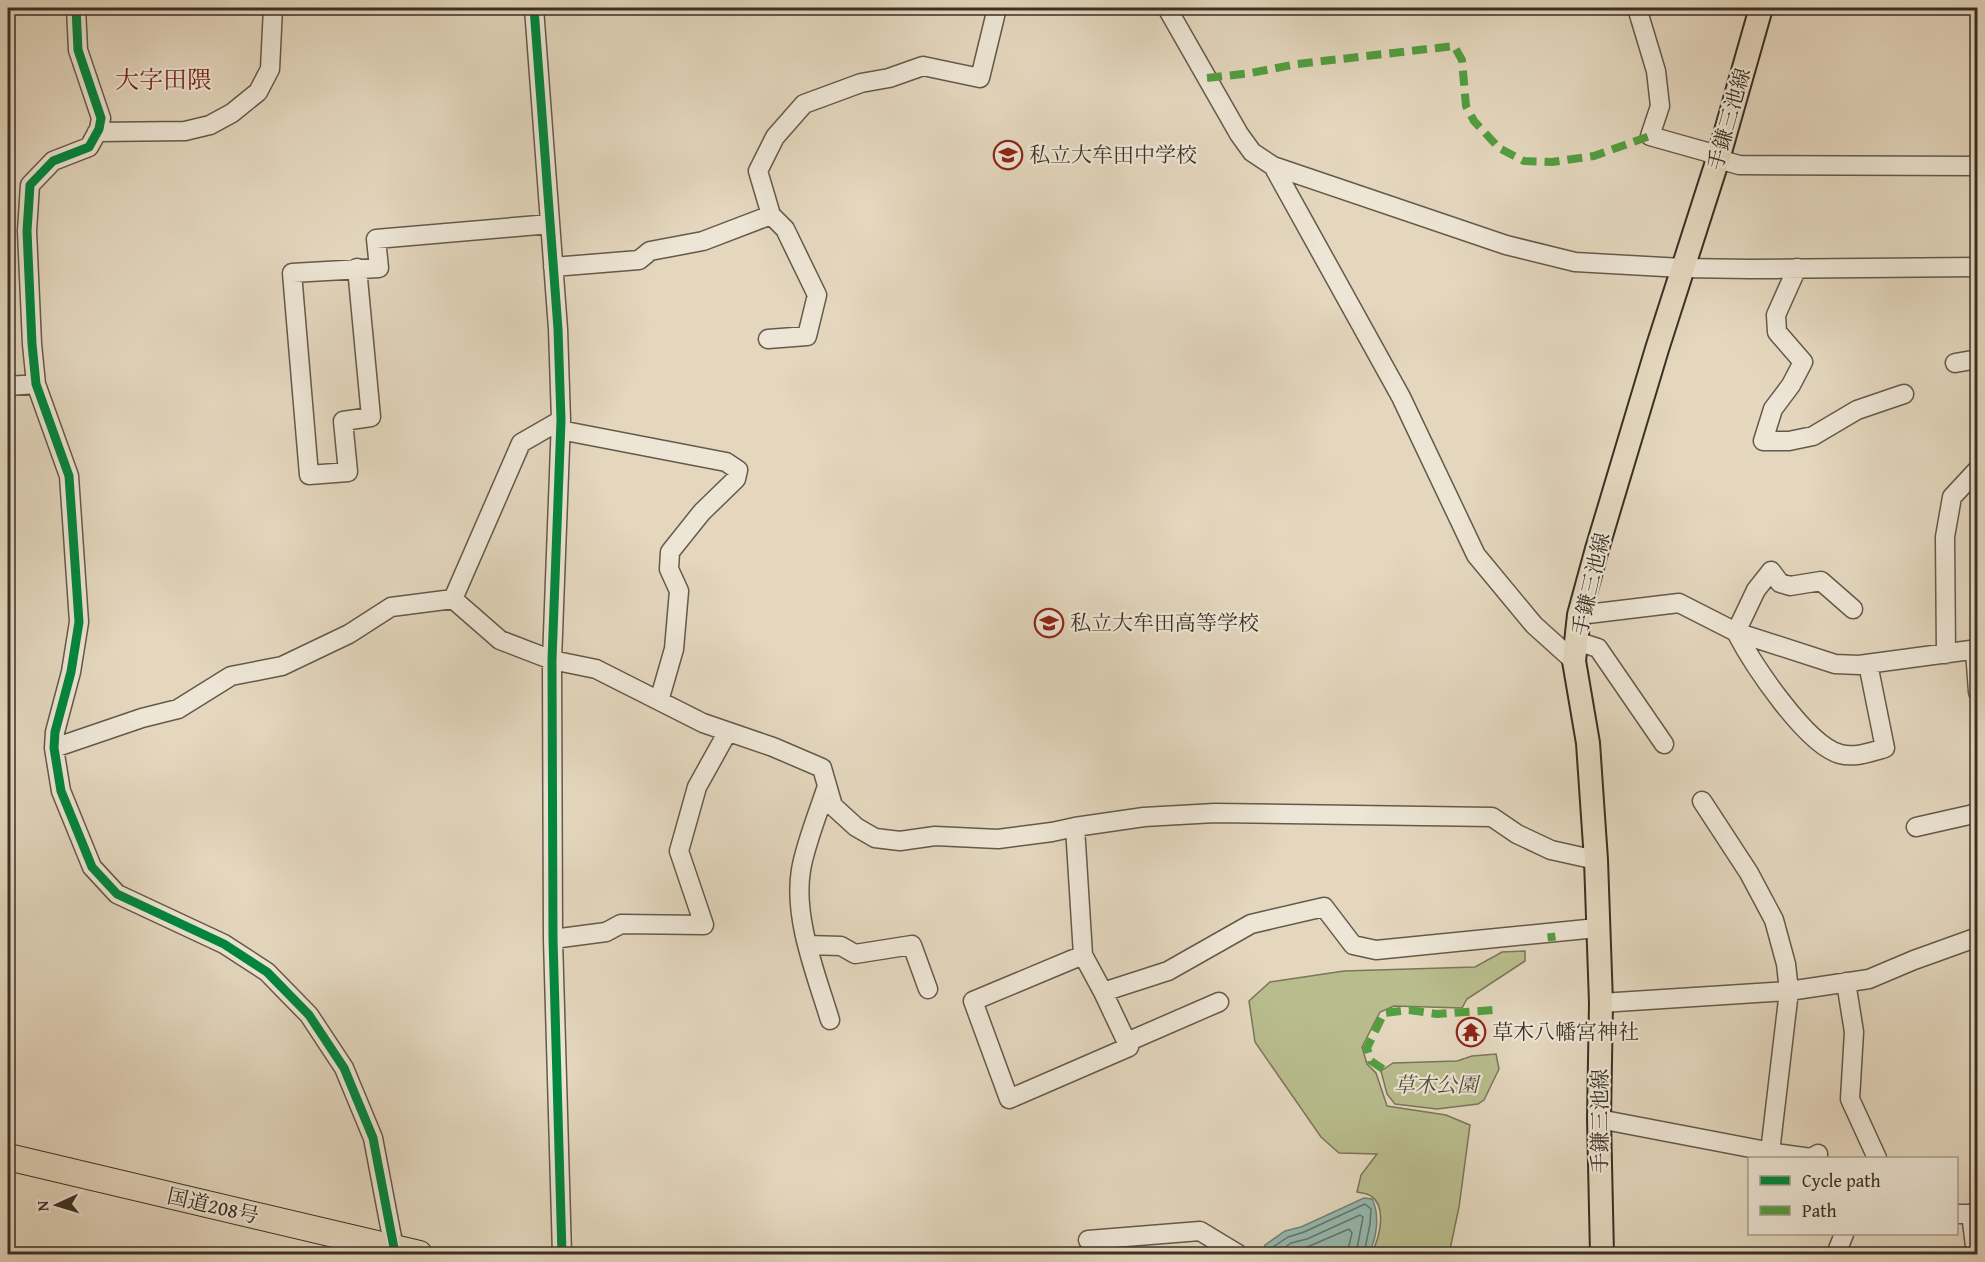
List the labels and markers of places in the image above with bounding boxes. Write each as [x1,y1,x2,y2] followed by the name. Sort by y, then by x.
[992,139,1024,171] school or university icon: 私立大牟田中学校
[1029,139,1197,170] place label: 私立大牟田中学校
[1033,607,1065,639] school or university icon: 私立大牟田高等学校
[1070,607,1259,638] place label: 私立大牟田高等学校
[1455,1016,1487,1048] temple icon: 草木八幡宮神社
[1492,1016,1639,1047] place label: 草木八幡宮神社

